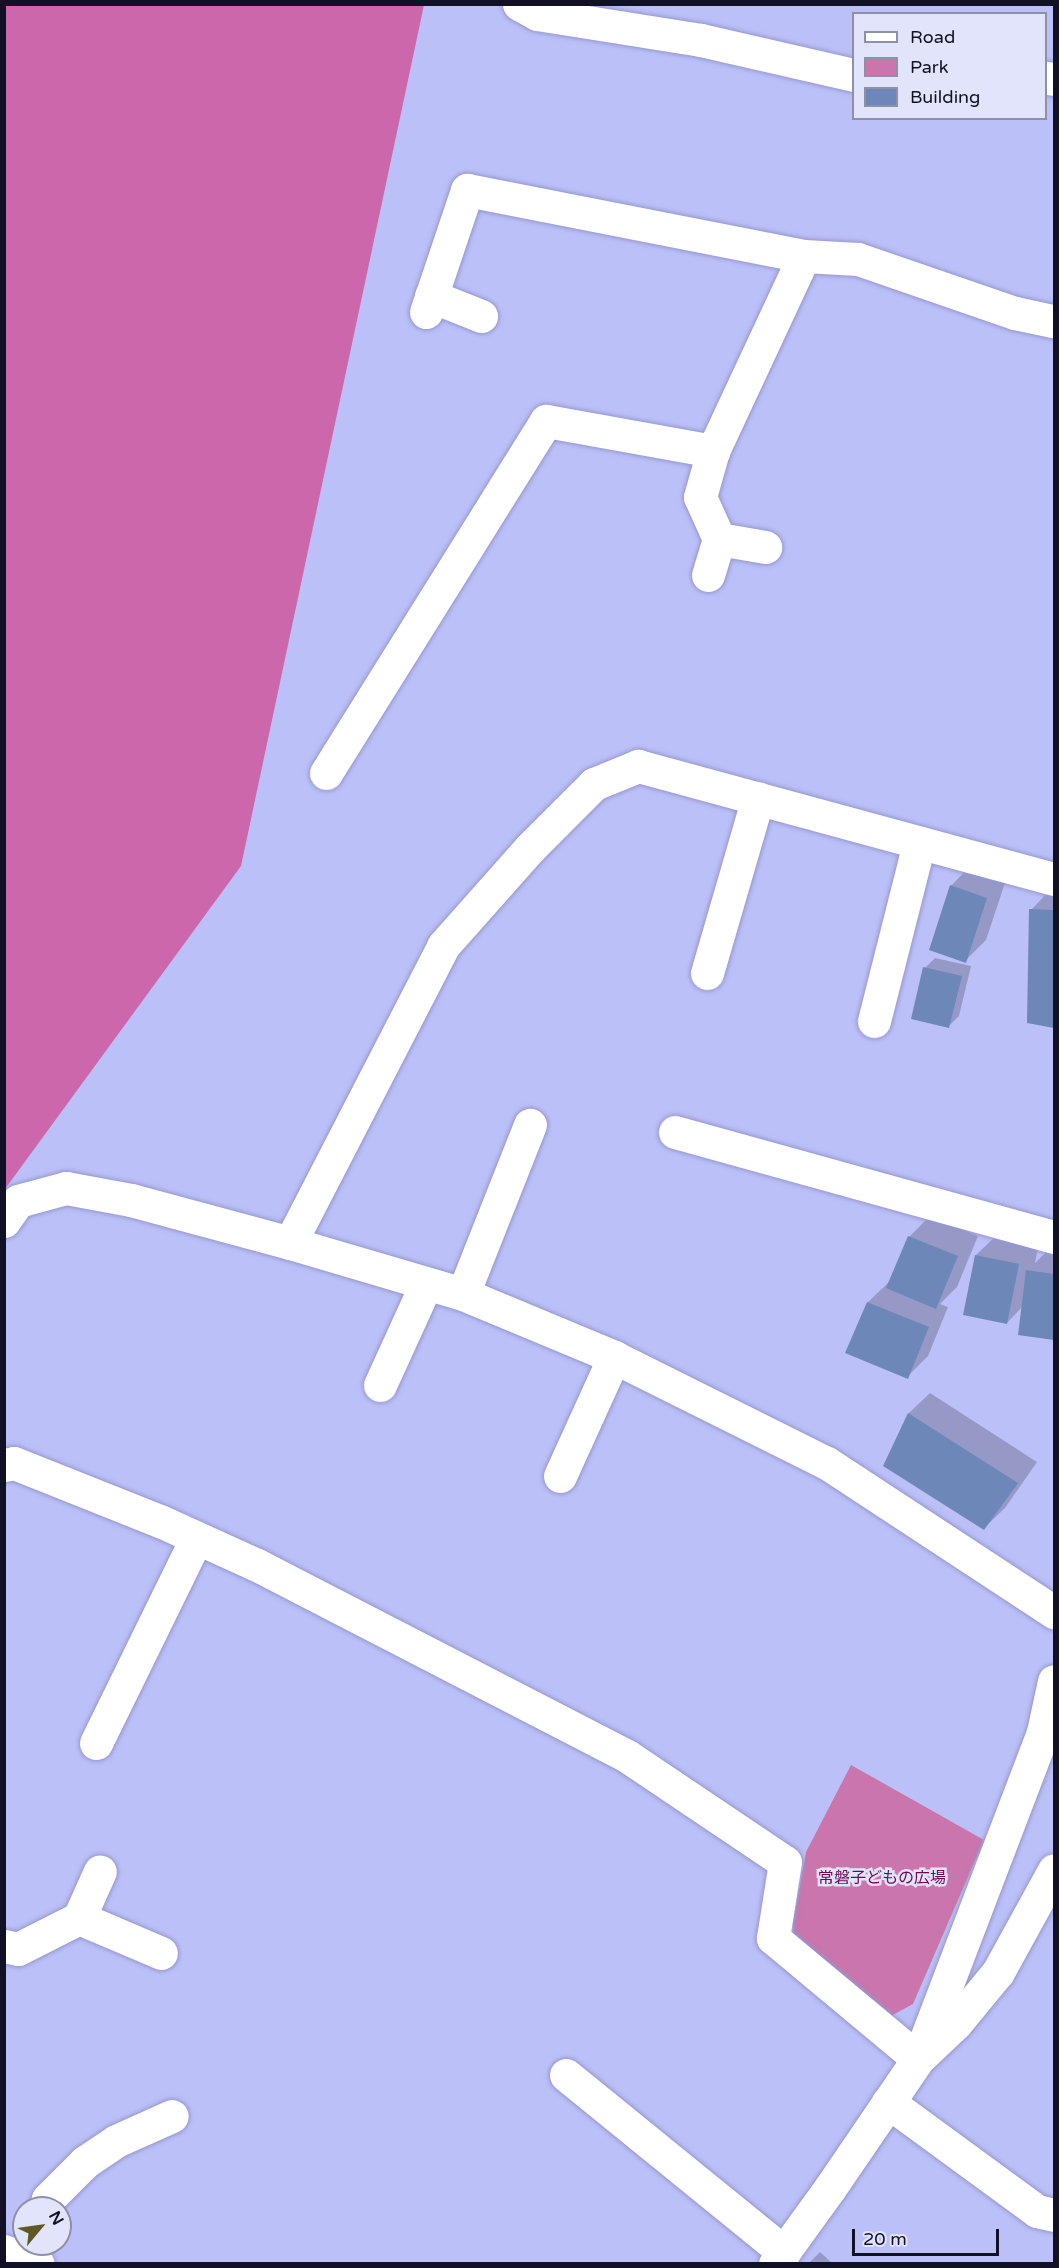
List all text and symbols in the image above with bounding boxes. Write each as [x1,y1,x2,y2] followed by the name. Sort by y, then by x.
[852,12,1047,120] legend
[910,26,955,48] text: Road
[910,56,948,78] text: Park
[910,86,980,108] text: Building
[818,1868,946,1888] park label: 常磐子どもの広場
[12,2196,72,2256] north arrow
[44,2208,68,2229] text: N
[855,2217,1002,2255] scale bar
[863,2228,907,2250] text: 20 m

